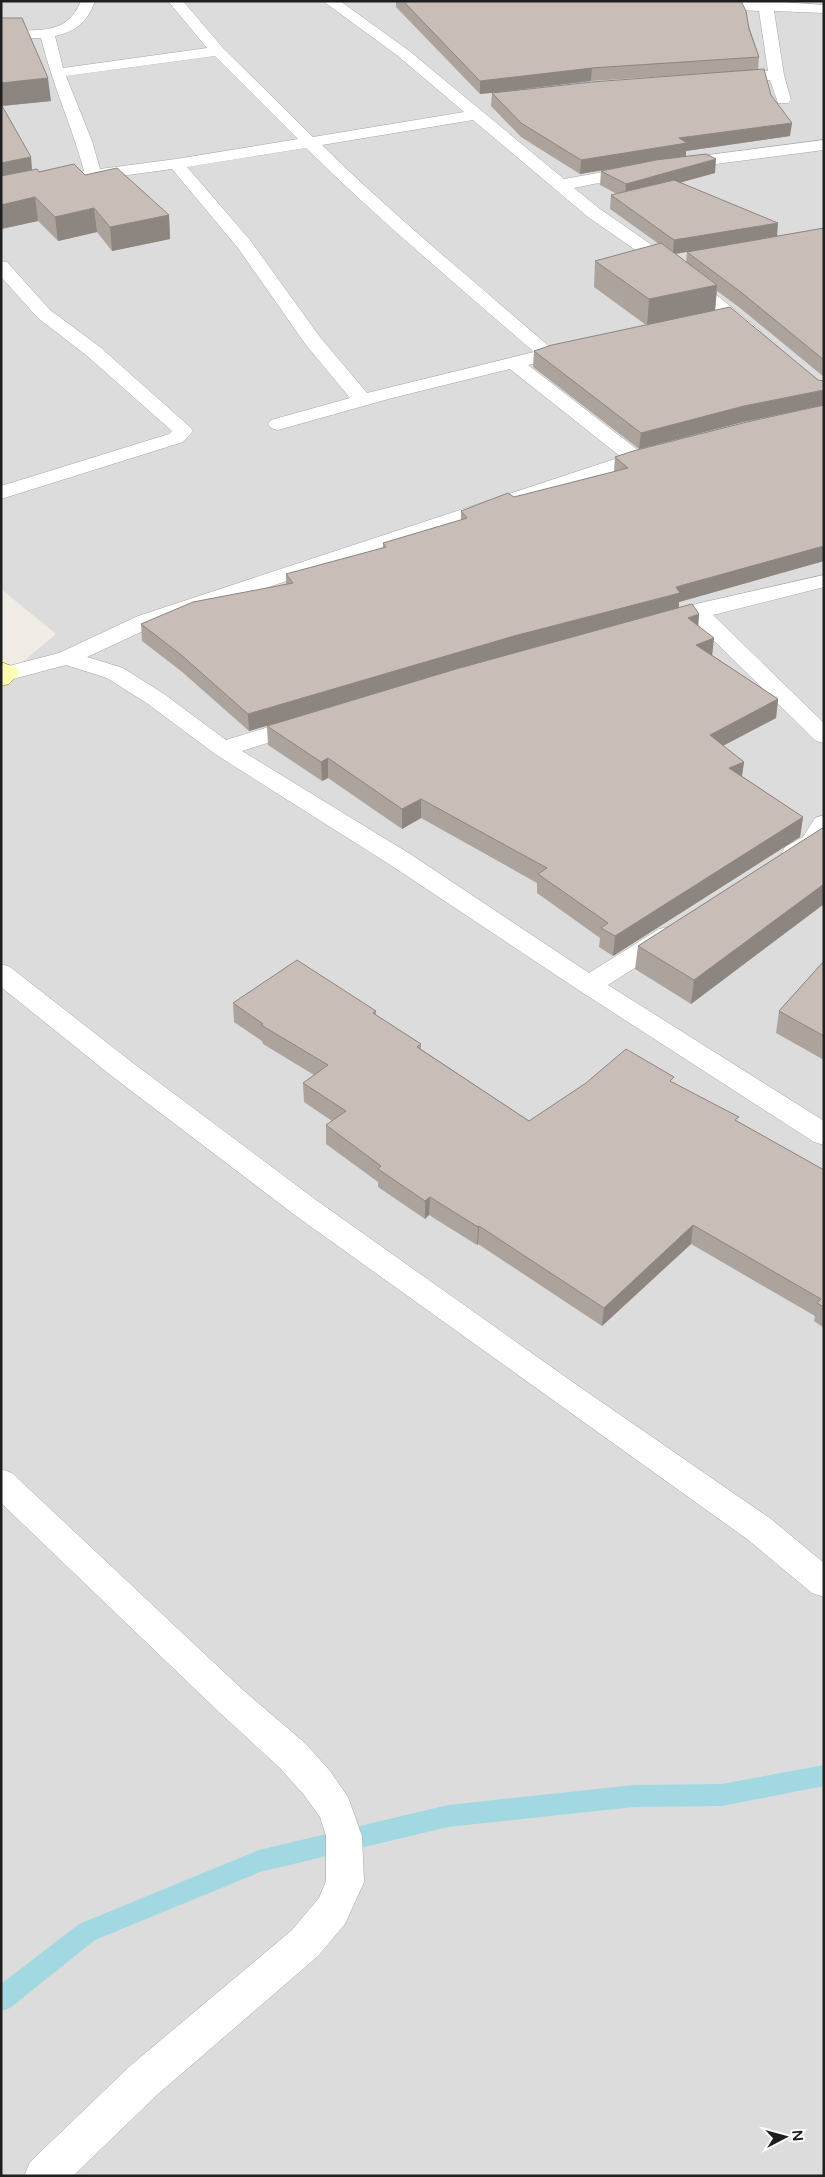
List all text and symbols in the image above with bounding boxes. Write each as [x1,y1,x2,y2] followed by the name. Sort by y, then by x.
[760,2112,810,2162] north arrow
[788,2129,806,2142] text: N

